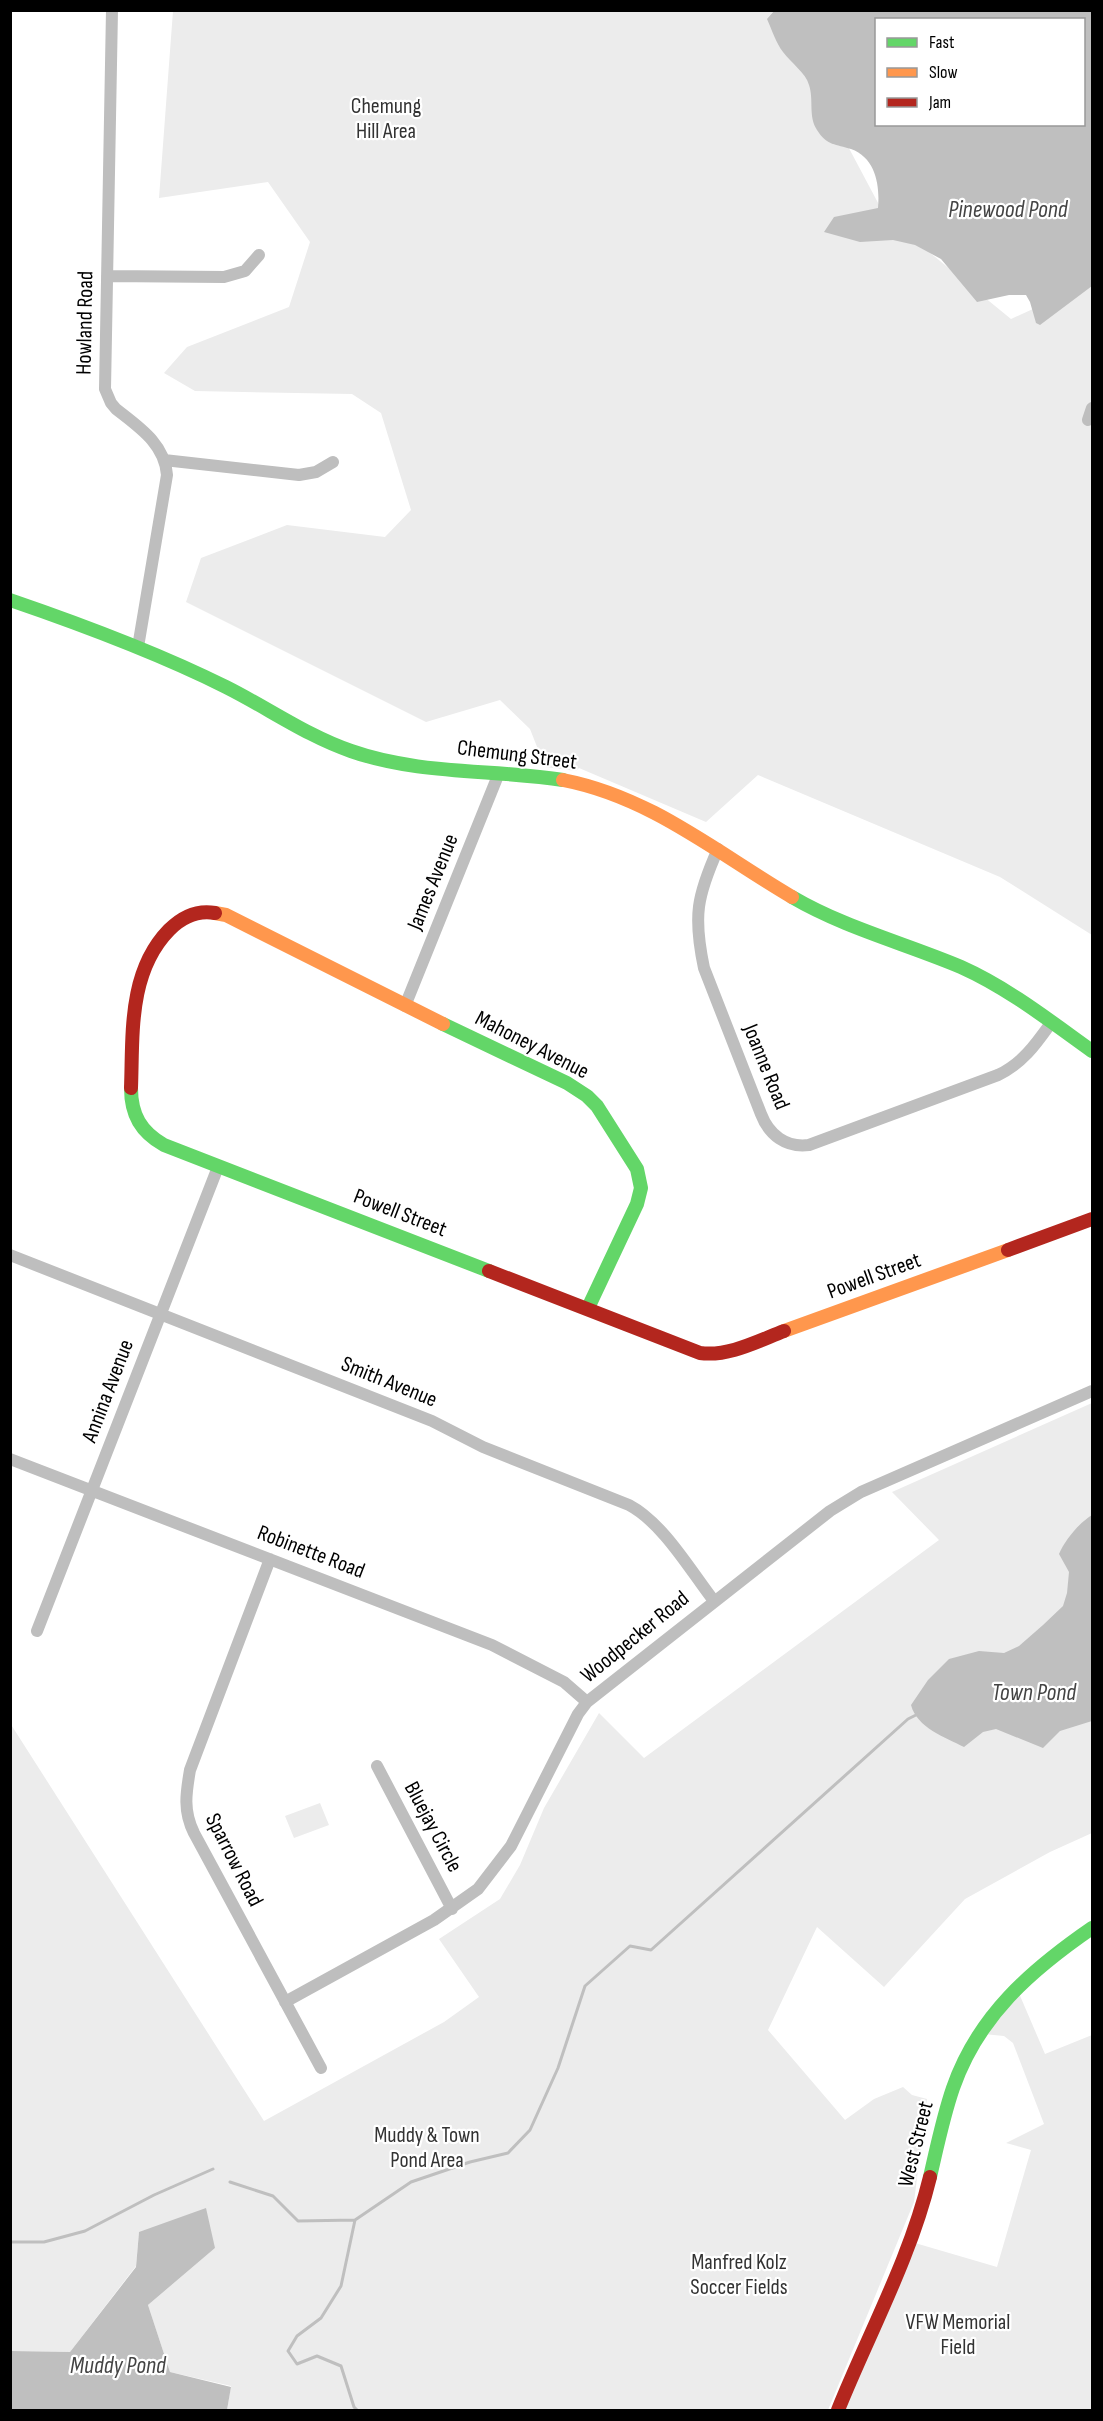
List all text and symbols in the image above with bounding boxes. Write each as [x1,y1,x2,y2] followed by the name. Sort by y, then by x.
[875,18,1085,126] legend
[929,32,955,53] text: Fast
[929,62,958,83] text: Slow
[928,92,951,113] text: Jam
[351,93,421,145] park label: Chemung Hill Area
[948,195,1069,224] water label: Pinewood Pond
[71,271,99,375] street label: Howland Road
[456,734,579,776] street label: Chemung Street
[401,830,464,935] street label: James Avenue
[471,1005,593,1085] street label: Mahoney Avenue
[736,1019,795,1114] street label: Joanne Road
[350,1183,451,1243] street label: Powell Street
[824,1247,925,1305] street label: Powell Street
[76,1336,140,1447] street label: Annina Avenue
[337,1351,441,1413] street label: Smith Avenue
[254,1519,368,1585] street label: Robinette Road
[575,1585,695,1689] street label: Woodpecker Road
[992,1678,1077,1707] water label: Town Pond
[398,1777,468,1877] street label: Bluejay Circle
[199,1809,269,1911] street label: Sparrow Road
[892,2098,940,2190] street label: West Street
[374,2122,480,2174] park label: Muddy & Town Pond Area
[690,2249,788,2301] park label: Manfred Kolz Soccer Fields
[906,2309,1010,2361] park label: VFW Memorial Field
[70,2351,167,2380] water label: Muddy Pond

